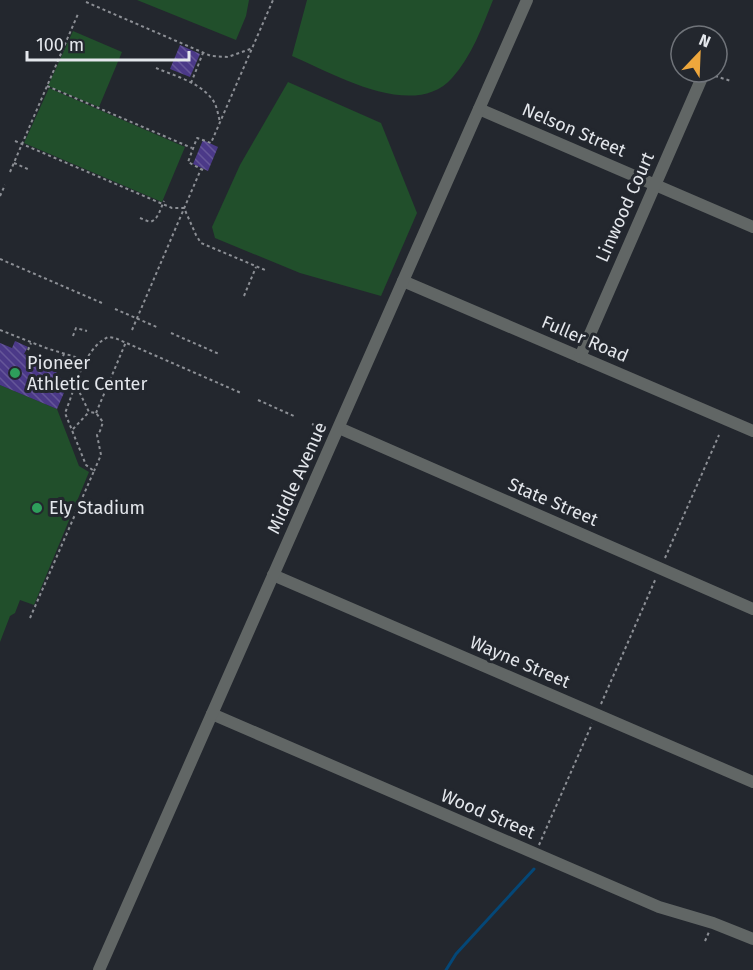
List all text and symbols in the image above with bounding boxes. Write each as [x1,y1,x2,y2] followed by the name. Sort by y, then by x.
[27,24,189,62] scale bar
[669,24,729,84] north arrow
[696,30,713,51] text: N
[36,34,84,56] text: 100 m
[519,98,630,162] street label: Nelson Street
[591,148,659,265] street label: Linwood Court
[538,311,632,367] street label: Fuller Road
[27,352,147,395] place label: Pioneer Athletic Center
[8,366,22,380] marker: Pioneer Athletic Center
[263,419,331,537] street label: Middle Avenue
[505,473,602,531] street label: State Street
[49,497,145,519] place label: Ely Stadium
[30,501,44,515] marker: Ely Stadium
[467,631,574,693] street label: Wayne Street
[438,784,539,844] street label: Wood Street

